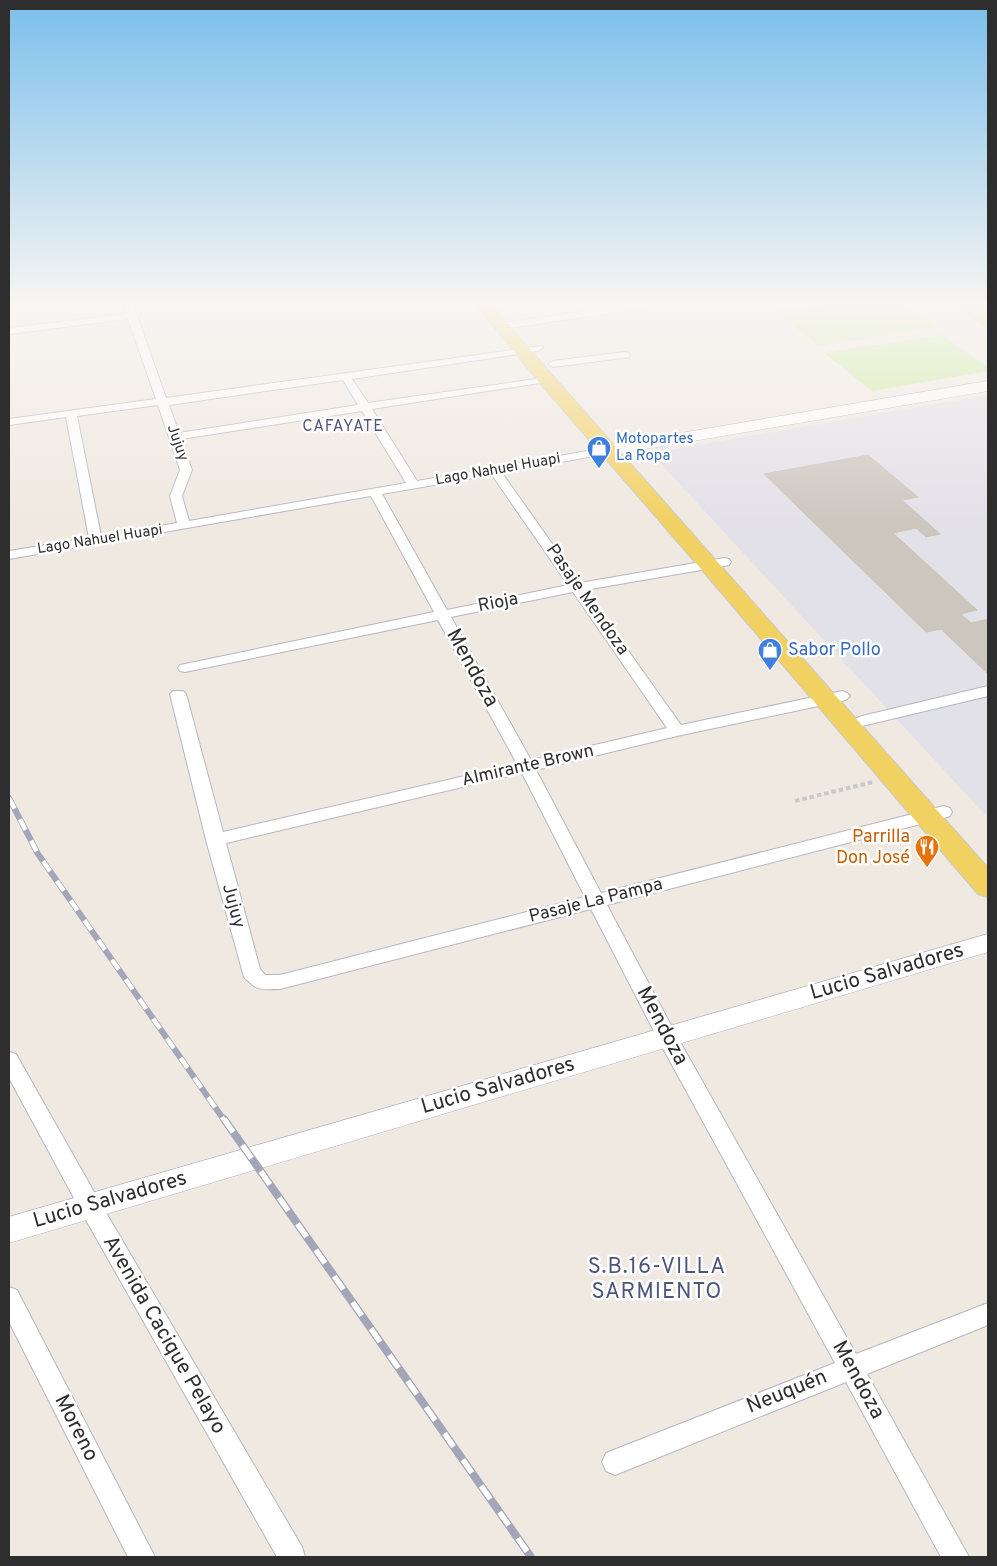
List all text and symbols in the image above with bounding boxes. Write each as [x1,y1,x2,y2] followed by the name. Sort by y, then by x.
[302,417,384,437] district label: CAFAYATE
[162,422,192,464] street label: Jujuy
[616,430,693,466] place label: Motopartes La Ropa
[586,435,612,469] shop icon: Motopartes La Ropa
[434,450,562,490] street label: Lago Nahuel Huapi
[36,521,164,559] street label: Lago Nahuel Huapi
[540,540,634,660] street label: Pasaje Mendoza
[476,588,520,618] street label: Rioja
[439,624,505,712] street label: Mendoza
[757,637,783,671] shop icon: Sabor Pollo
[788,639,881,662] place label: Sabor Pollo
[460,740,596,792] street label: Almirante Brown
[836,826,910,870] place label: Parrilla Don José
[914,834,940,868] restaurant icon: Parrilla Don José
[527,873,665,929] street label: Pasaje La Pampa
[216,881,250,931] street label: Jujuy
[807,937,967,1007] street label: Lucio Salvadores
[630,982,694,1070] street label: Mendoza
[418,1051,578,1121] street label: Lucio Salvadores
[30,1165,190,1235] street label: Lucio Salvadores
[96,1231,232,1439] street label: Avenida Cacique Pelayo
[588,1254,726,1306] district label: S.B.16-VILLA SARMIENTO
[825,1336,891,1424] street label: Mendoza
[743,1364,831,1420] street label: Neuquén
[48,1390,104,1466] street label: Moreno

